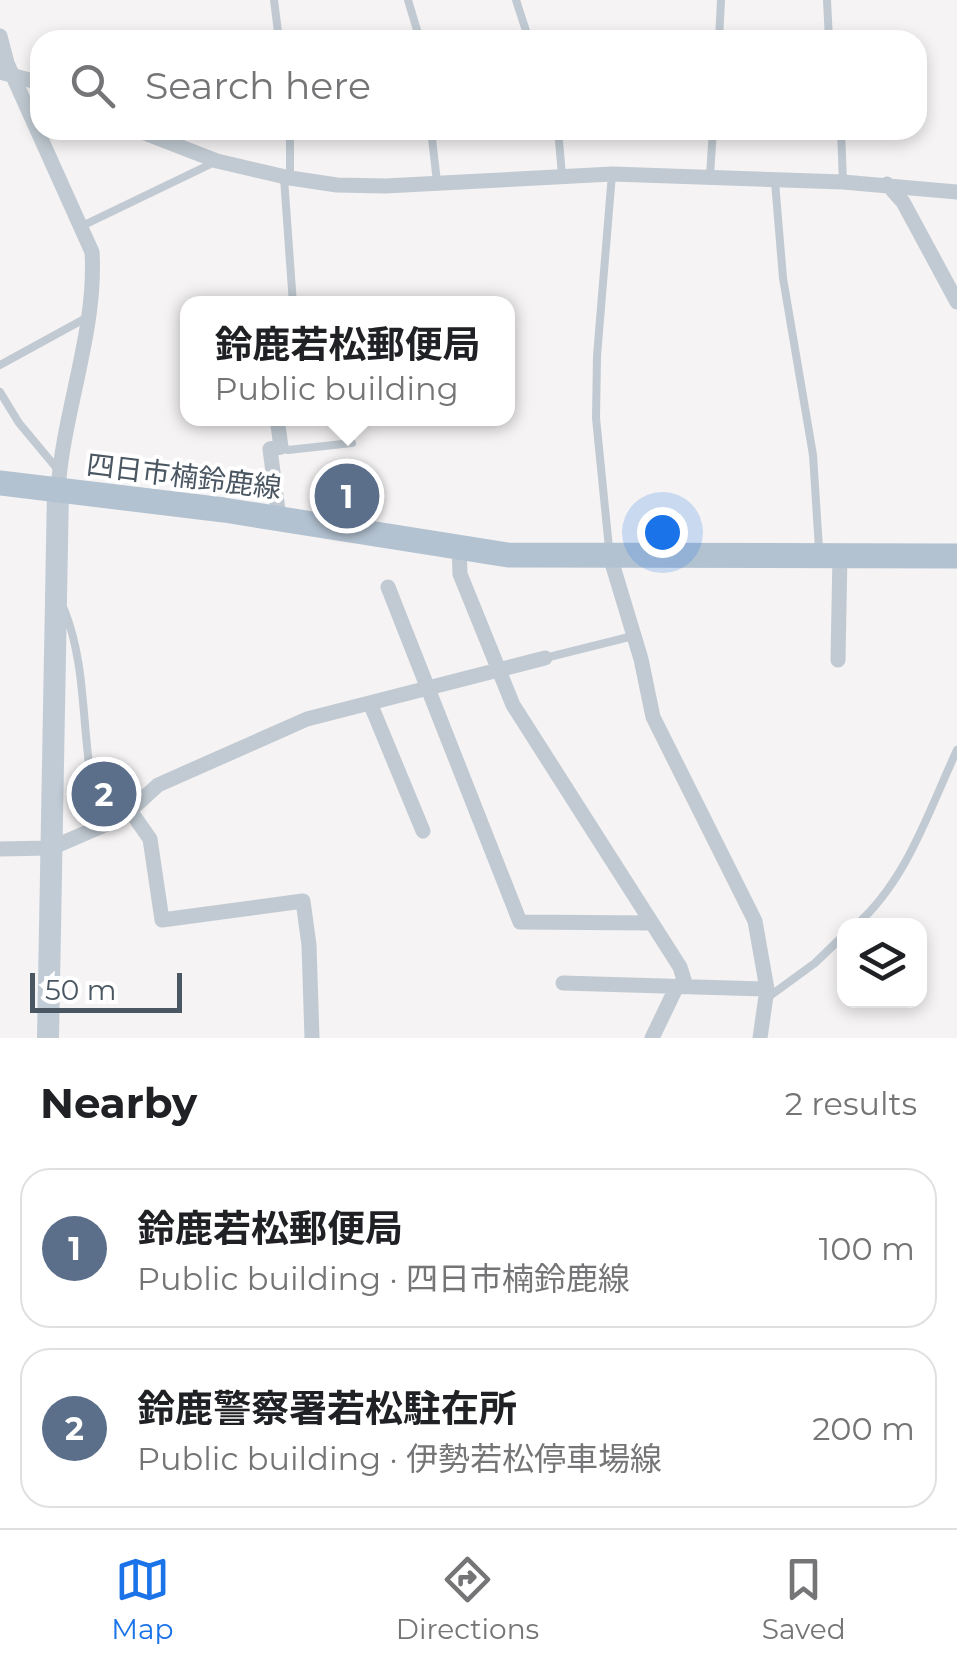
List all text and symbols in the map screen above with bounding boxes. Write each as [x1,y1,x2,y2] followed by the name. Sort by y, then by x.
[30,30,927,140] search box
[65,58,120,113] icon: search
[145,62,371,109] text: Search here
[180,296,515,426] popup
[214,321,481,368] text: 鈴鹿若松郵便局
[214,369,459,408] text: Public building
[85,447,283,505] street label: 四日市楠鈴鹿線
[314,458,380,534] pin: 1
[637,507,688,558] your location
[72,756,136,832] pin: 2
[837,918,927,1008] map controls
[837,918,927,1008] button: layers
[30,968,182,1013] scale bar
[45,973,116,1007] text: 50 m
[40,1077,197,1129] text: Nearby
[785,1084,917,1123] text: 2 results
[137,1205,403,1252] text: 鈴鹿若松郵便局
[68,1229,81,1268] text: 1
[819,1229,915,1268] text: 100 m
[137,1259,630,1298] text: Public building · 四日市楠鈴鹿線
[137,1385,517,1432] text: 鈴鹿警察署若松駐在所
[65,1409,84,1448] text: 2
[812,1409,915,1448] text: 200 m
[137,1439,662,1478] text: Public building · 伊勢若松停車場線
[111,1552,173,1646] tab: Map
[396,1552,539,1646] tab: Directions
[762,1552,846,1646] tab: Saved

